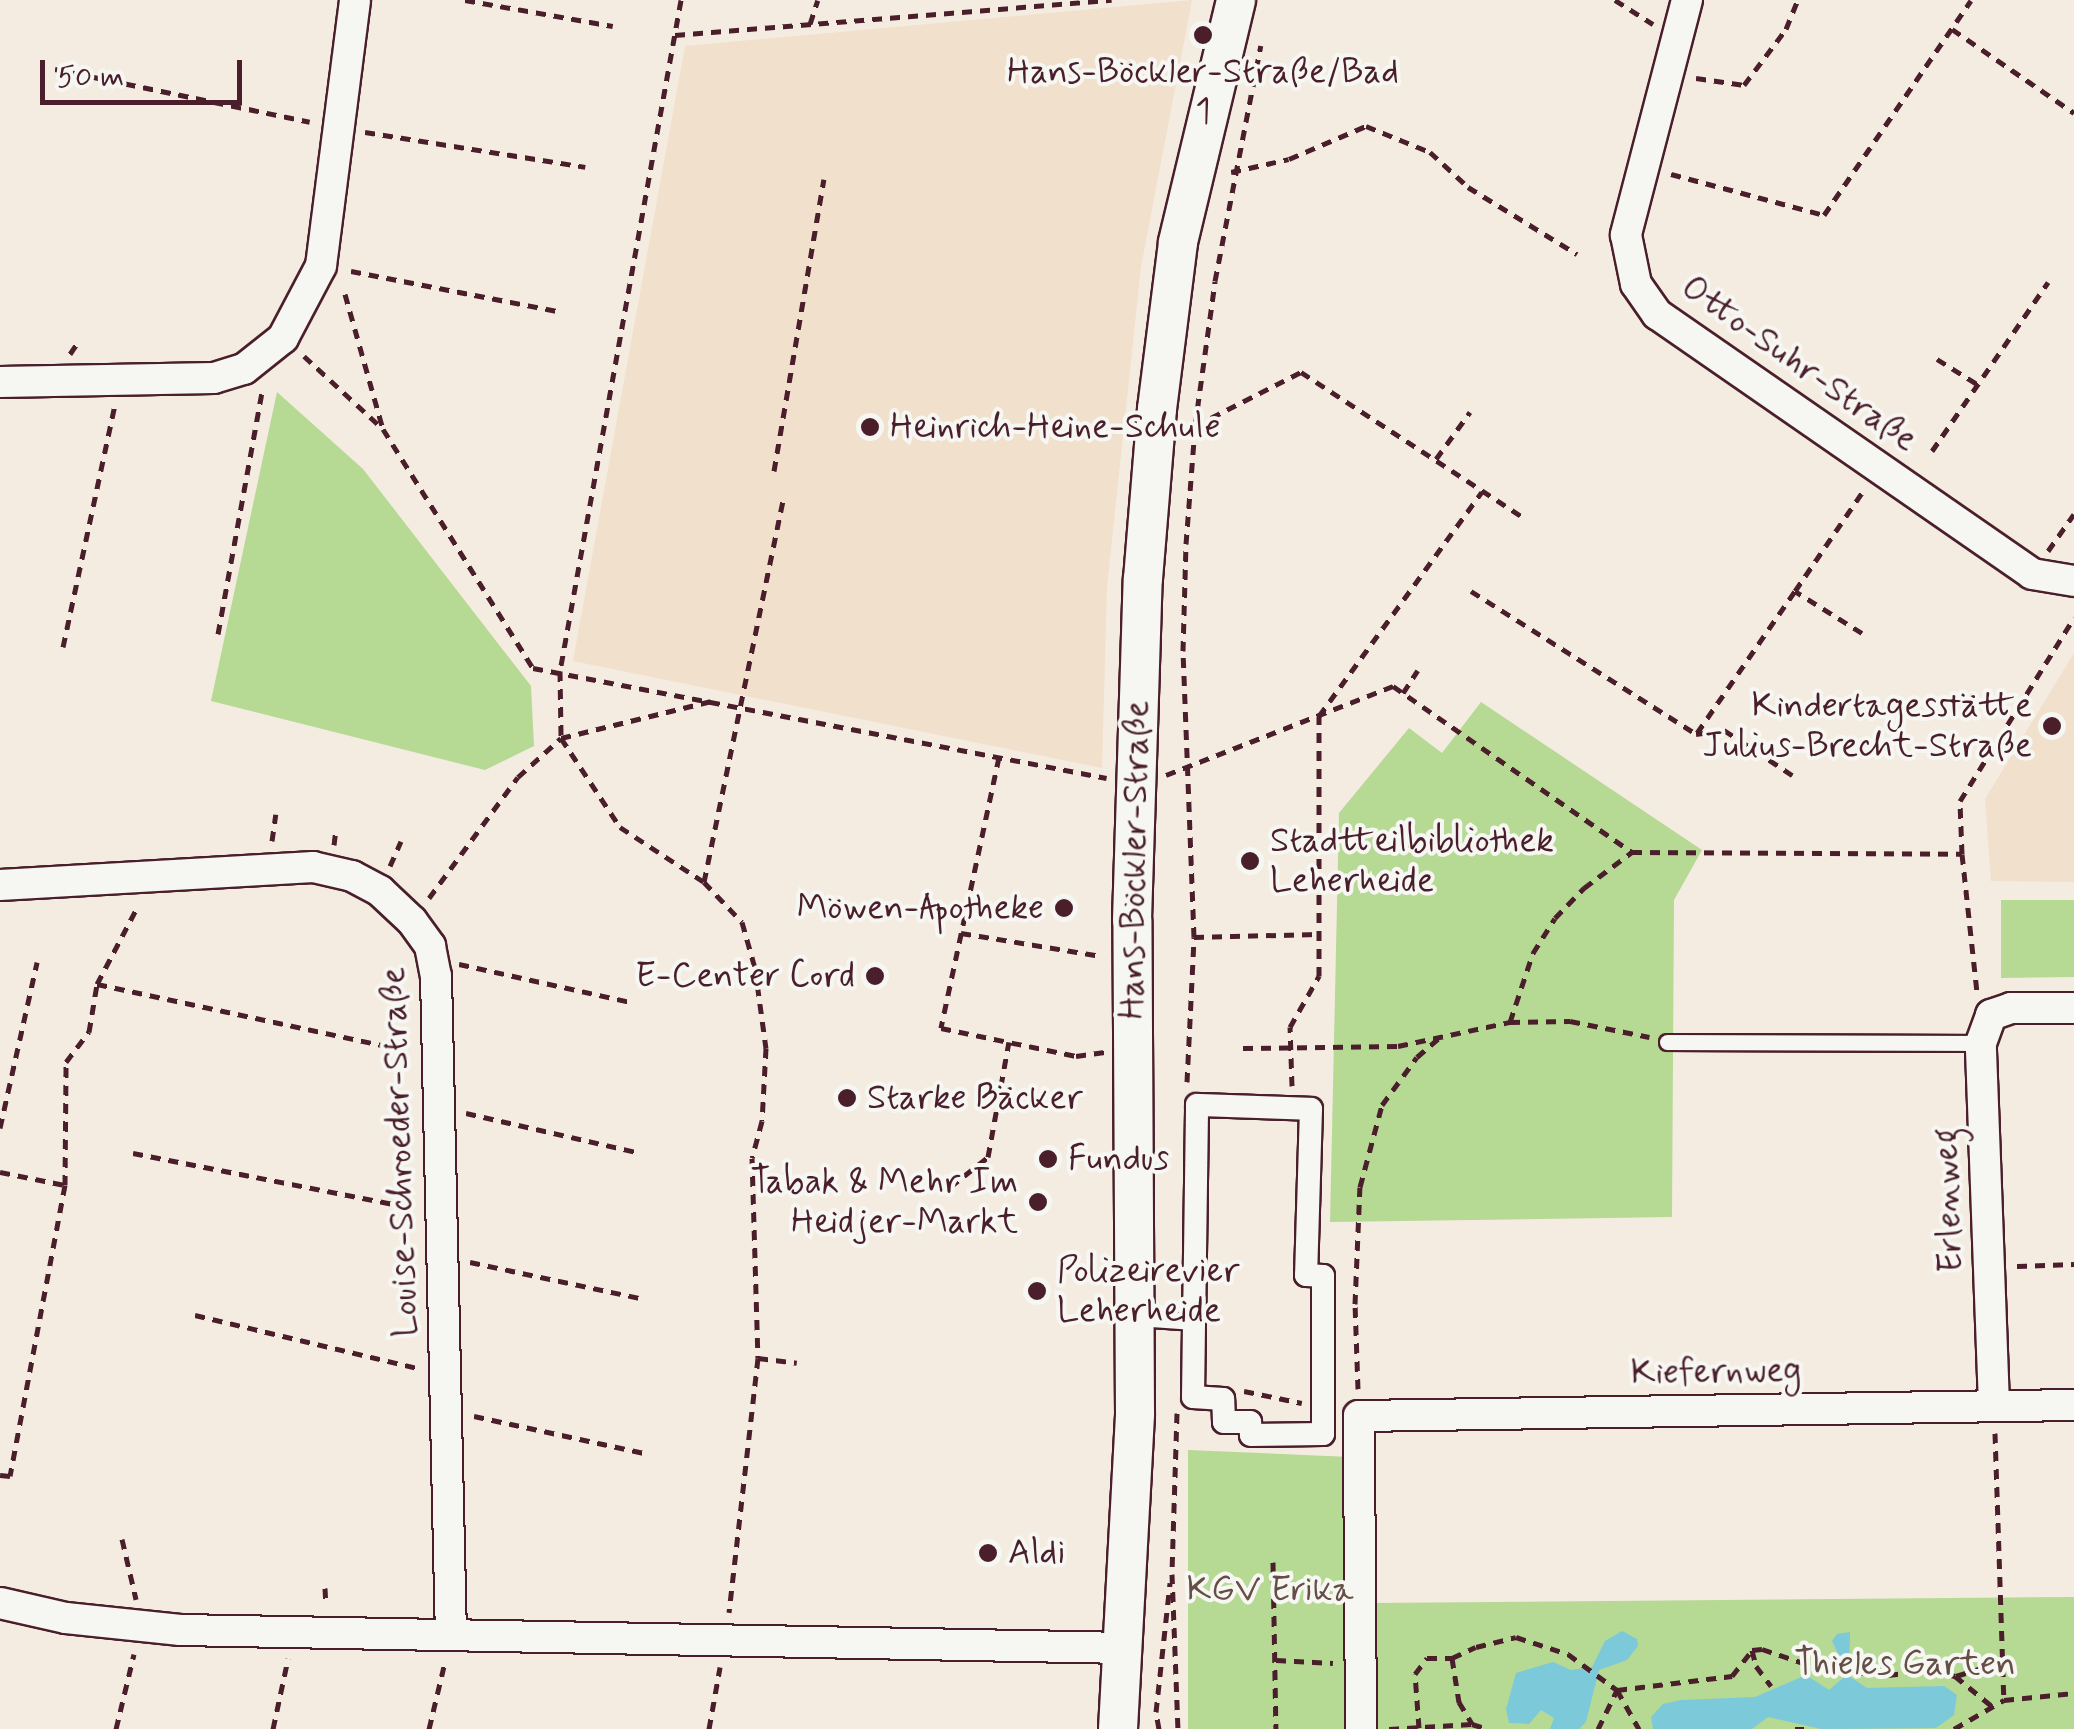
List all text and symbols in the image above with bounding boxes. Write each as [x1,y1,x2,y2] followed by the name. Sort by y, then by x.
[1192,24,1214,46] marker: Hans-Böckler-Straße/Bad 1
[45,40,248,102] scale bar
[1007,51,1399,133] place label: Hans-Böckler-Straße/Bad 1
[57,58,124,97] text: 50 m
[1673,267,1925,461] street label: Otto-Suhr-Straße
[890,406,1220,448] place label: Heinrich-Heine-Schule
[859,416,881,438] marker: Heinrich-Heine-Schule
[1702,685,2032,767] place label: Kindertagesstätte Julius-Brecht-Straße
[1111,700,1159,1020] street label: Hans-Böckler-Straße
[2041,715,2063,737] marker: Kindertagesstätte Julius-Brecht-Straße
[1270,820,1554,902] place label: Stadtteilbibliothek Leherheide
[1239,850,1261,872] marker: Stadtteilbibliothek Leherheide
[797,887,1044,929] place label: Möwen-Apotheke
[1053,897,1075,919] marker: Möwen-Apotheke
[629,955,855,997] place label: E-Center Cord
[864,965,886,987] marker: E-Center Cord
[373,966,427,1338] street label: Louise-Schroeder-Straße
[867,1077,1084,1119] place label: Starke Bäcker
[836,1087,858,1109] marker: Starke Bäcker
[1925,1127,1973,1273] street label: Erlenweg
[1068,1138,1169,1180] place label: Fundus
[1037,1148,1059,1170] marker: Fundus
[752,1161,1018,1243] place label: Tabak & Mehr Im Heidjer-Markt
[1027,1191,1049,1213] marker: Tabak & Mehr Im Heidjer-Markt
[1057,1250,1240,1332] place label: Polizeirevier Leherheide
[1026,1280,1048,1302] marker: Polizeirevier Leherheide
[1630,1350,1802,1394] street label: Kiefernweg
[1008,1532,1065,1574] place label: Aldi
[977,1542,999,1564] marker: Aldi
[1187,1569,1353,1611] park label: KGV Erika
[1799,1643,2011,1685] park label: Thieles Garten

